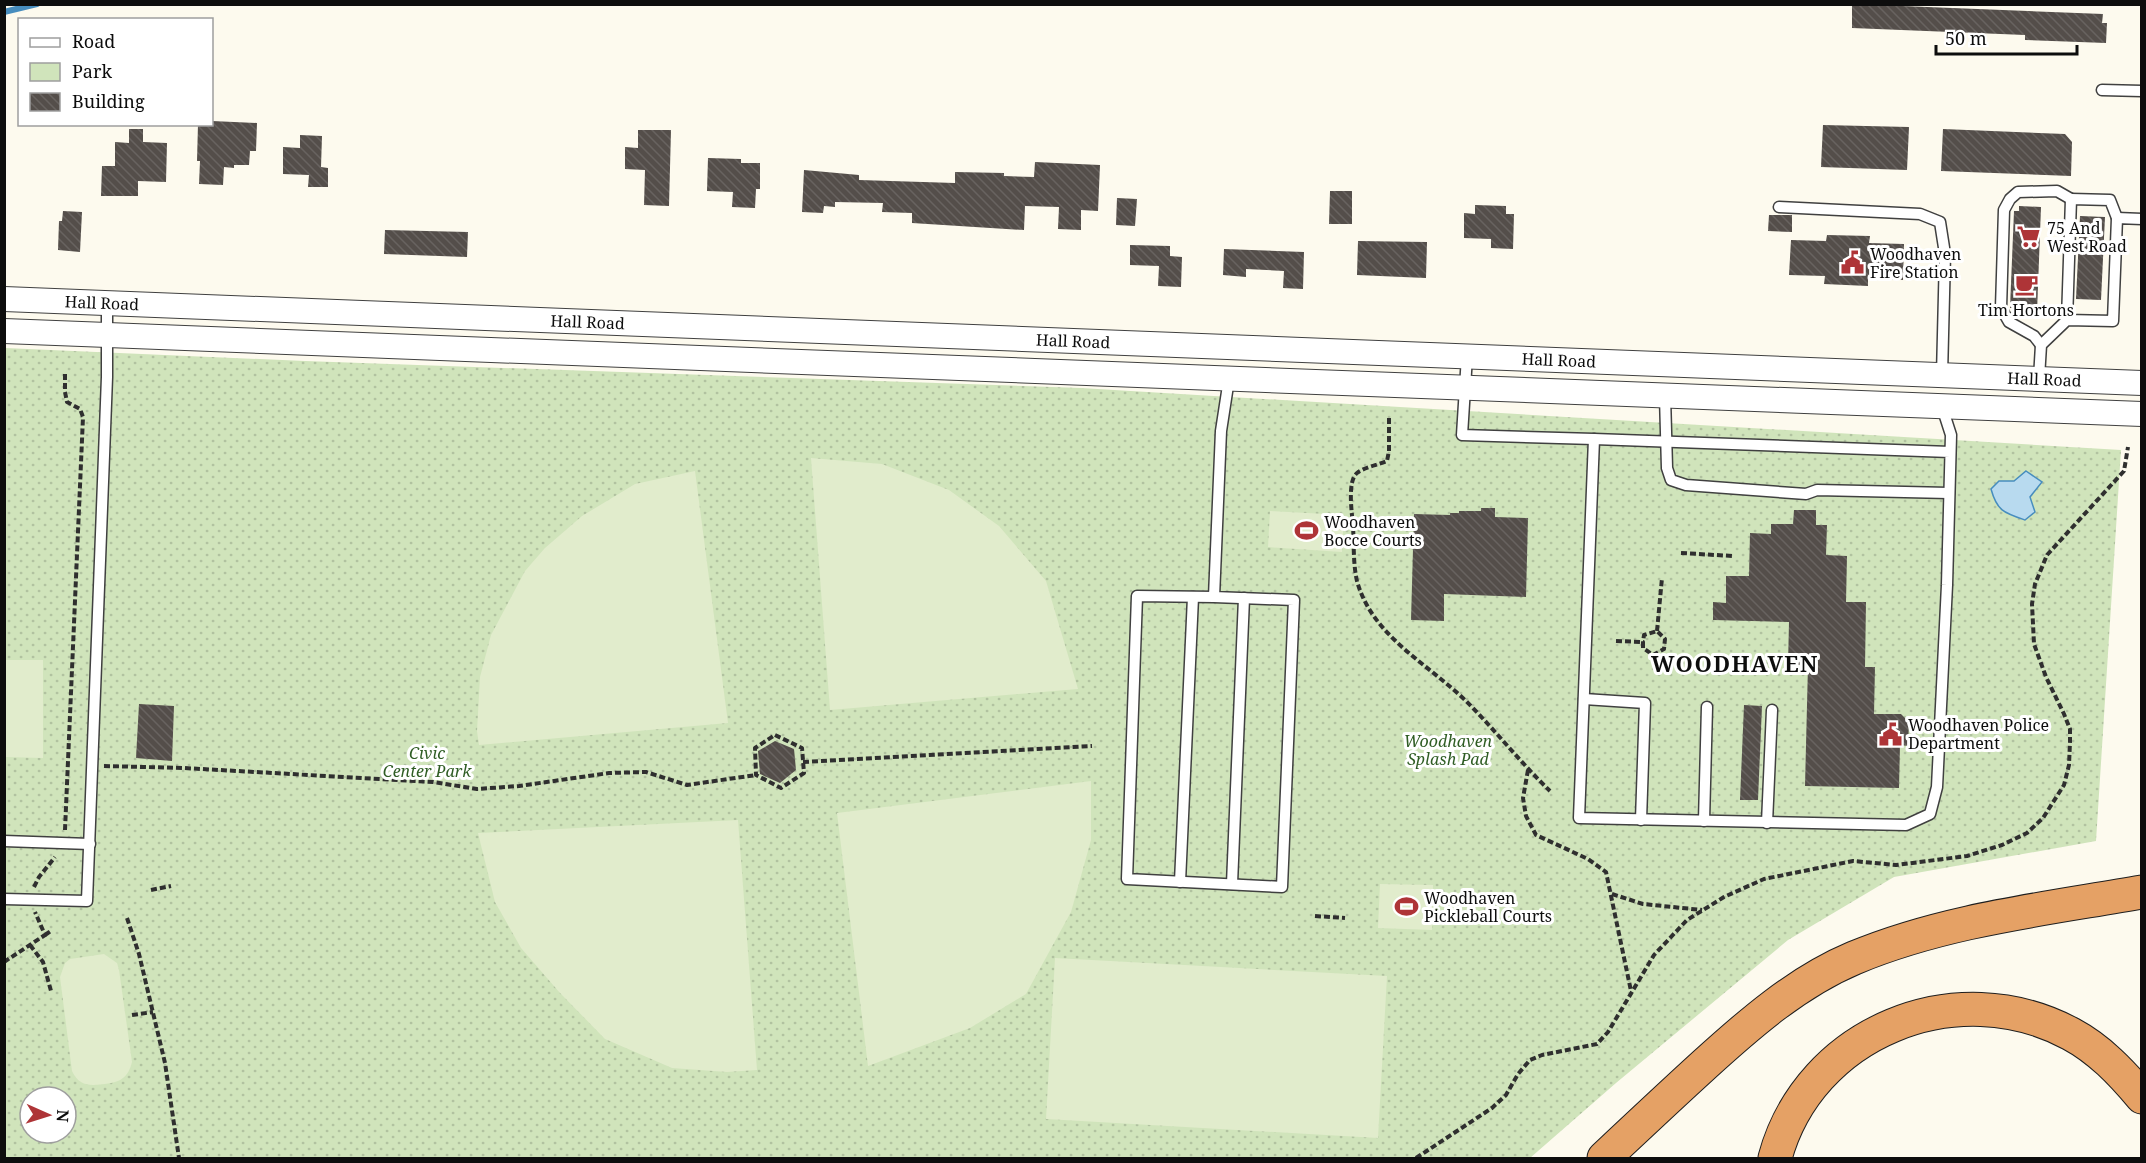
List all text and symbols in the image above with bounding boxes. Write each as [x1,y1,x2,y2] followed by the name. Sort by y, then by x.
[18,18,213,126] legend
[1936,18,2077,56] scale bar
[1945,26,1987,50] text: 50 m
[72,29,115,53] text: Road
[72,59,112,83] text: Park
[72,89,145,113] text: Building
[2047,217,2127,257] place label: 75 And West Road
[2016,224,2042,250] supermarket icon: 75 And West Road
[1870,243,1961,283] place label: Woodhaven Fire Station
[1839,250,1865,276] public building icon: Woodhaven Fire Station
[2013,272,2039,298] cafe icon: Tim Hortons
[64,290,140,315] street label: Hall Road
[1978,299,2074,321] place label: Tim Hortons
[550,309,625,334] street label: Hall Road
[1036,329,1111,353] street label: Hall Road
[1521,348,1597,373] street label: Hall Road
[2007,367,2082,392] street label: Hall Road
[1324,511,1422,551] place label: Woodhaven Bocce Courts
[1293,518,1319,544] sports icon: Woodhaven Bocce Courts
[1651,648,1819,678] district label: WOODHAVEN
[1908,714,2049,754] place label: Woodhaven Police Department
[1877,721,1903,747] public building icon: Woodhaven Police Department
[1404,730,1493,770] park label: Woodhaven Splash Pad
[383,742,472,782] park label: Civic Center Park
[1424,887,1552,927] place label: Woodhaven Pickleball Courts
[1393,894,1419,920] sports icon: Woodhaven Pickleball Courts
[18,1085,78,1145] north arrow
[52,1109,74,1123] text: N

